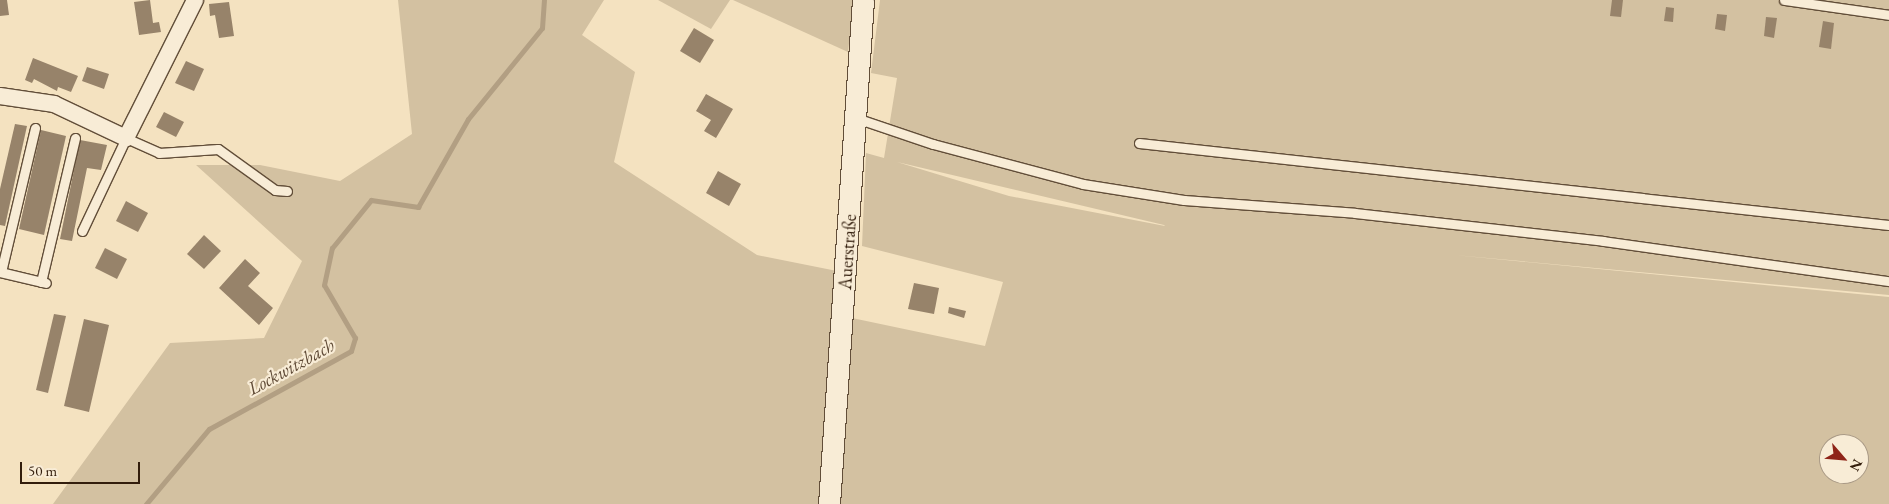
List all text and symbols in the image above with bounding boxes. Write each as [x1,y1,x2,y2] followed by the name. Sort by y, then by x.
[835,213,861,291] street label: Auerstraße
[244,334,338,400] water label: Lockwitzbach
[1819,434,1869,484] north arrow
[22,452,142,484] scale bar
[1846,456,1867,474] text: N
[28,461,57,480] text: 50 m

